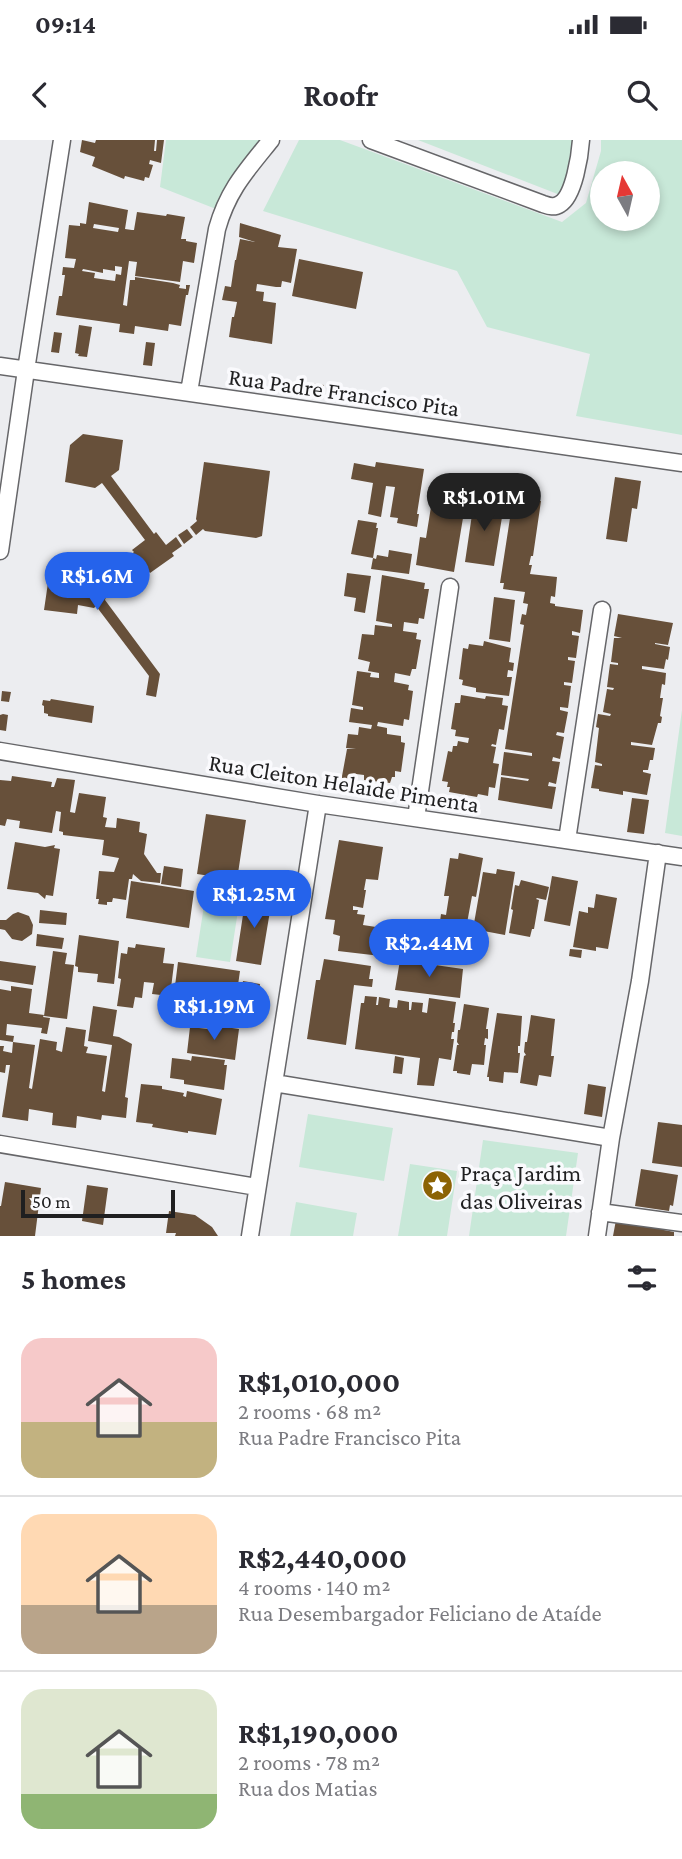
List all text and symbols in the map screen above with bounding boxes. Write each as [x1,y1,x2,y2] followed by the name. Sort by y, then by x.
[35,10,96,39] text: 09:14
[21,76,59,114] icon: back
[623,76,661,114] icon: search
[303,77,379,113] text: Roofr
[590,161,660,231] north arrow
[590,161,660,231] map controls
[227,362,461,422] street label: Rua Padre Francisco Pita
[419,474,549,533] pin: R$1.01M
[443,483,525,509] text: R$1.01M
[40,552,154,612] pin: R$1.6M
[61,562,133,588] text: R$1.6M
[207,748,481,818] street label: Rua Cleiton Helaide Pimenta
[189,870,319,930] pin: R$1.25M
[212,880,296,906] text: R$1.25M
[364,920,494,979] pin: R$2.44M
[385,929,473,955] text: R$2.44M
[149,982,279,1042] pin: R$1.19M
[173,992,255,1018] text: R$1.19M
[460,1159,583,1214] place label: Praça Jardim das Oliveiras
[420,1169,454,1203] place icon: Praça Jardim das Oliveiras
[21,1187,175,1219] scale bar
[32,1191,71,1212] text: 50 m
[623,1259,661,1297] icon: filters
[21,1262,126,1295] text: 5 homes
[238,1365,400,1398] text: R$1,010,000
[77,1366,161,1450] icon: home
[238,1398,381,1424] text: 2 rooms · 68 m²
[238,1424,461,1450] text: Rua Padre Francisco Pita
[238,1541,407,1574] text: R$2,440,000
[77,1542,161,1626] icon: home
[238,1574,390,1600] text: 4 rooms · 140 m²
[238,1600,602,1626] text: Rua Desembargador Feliciano de Ataíde
[238,1716,399,1749] text: R$1,190,000
[77,1717,161,1801] icon: home
[238,1749,380,1775] text: 2 rooms · 78 m²
[238,1775,378,1801] text: Rua dos Matias

